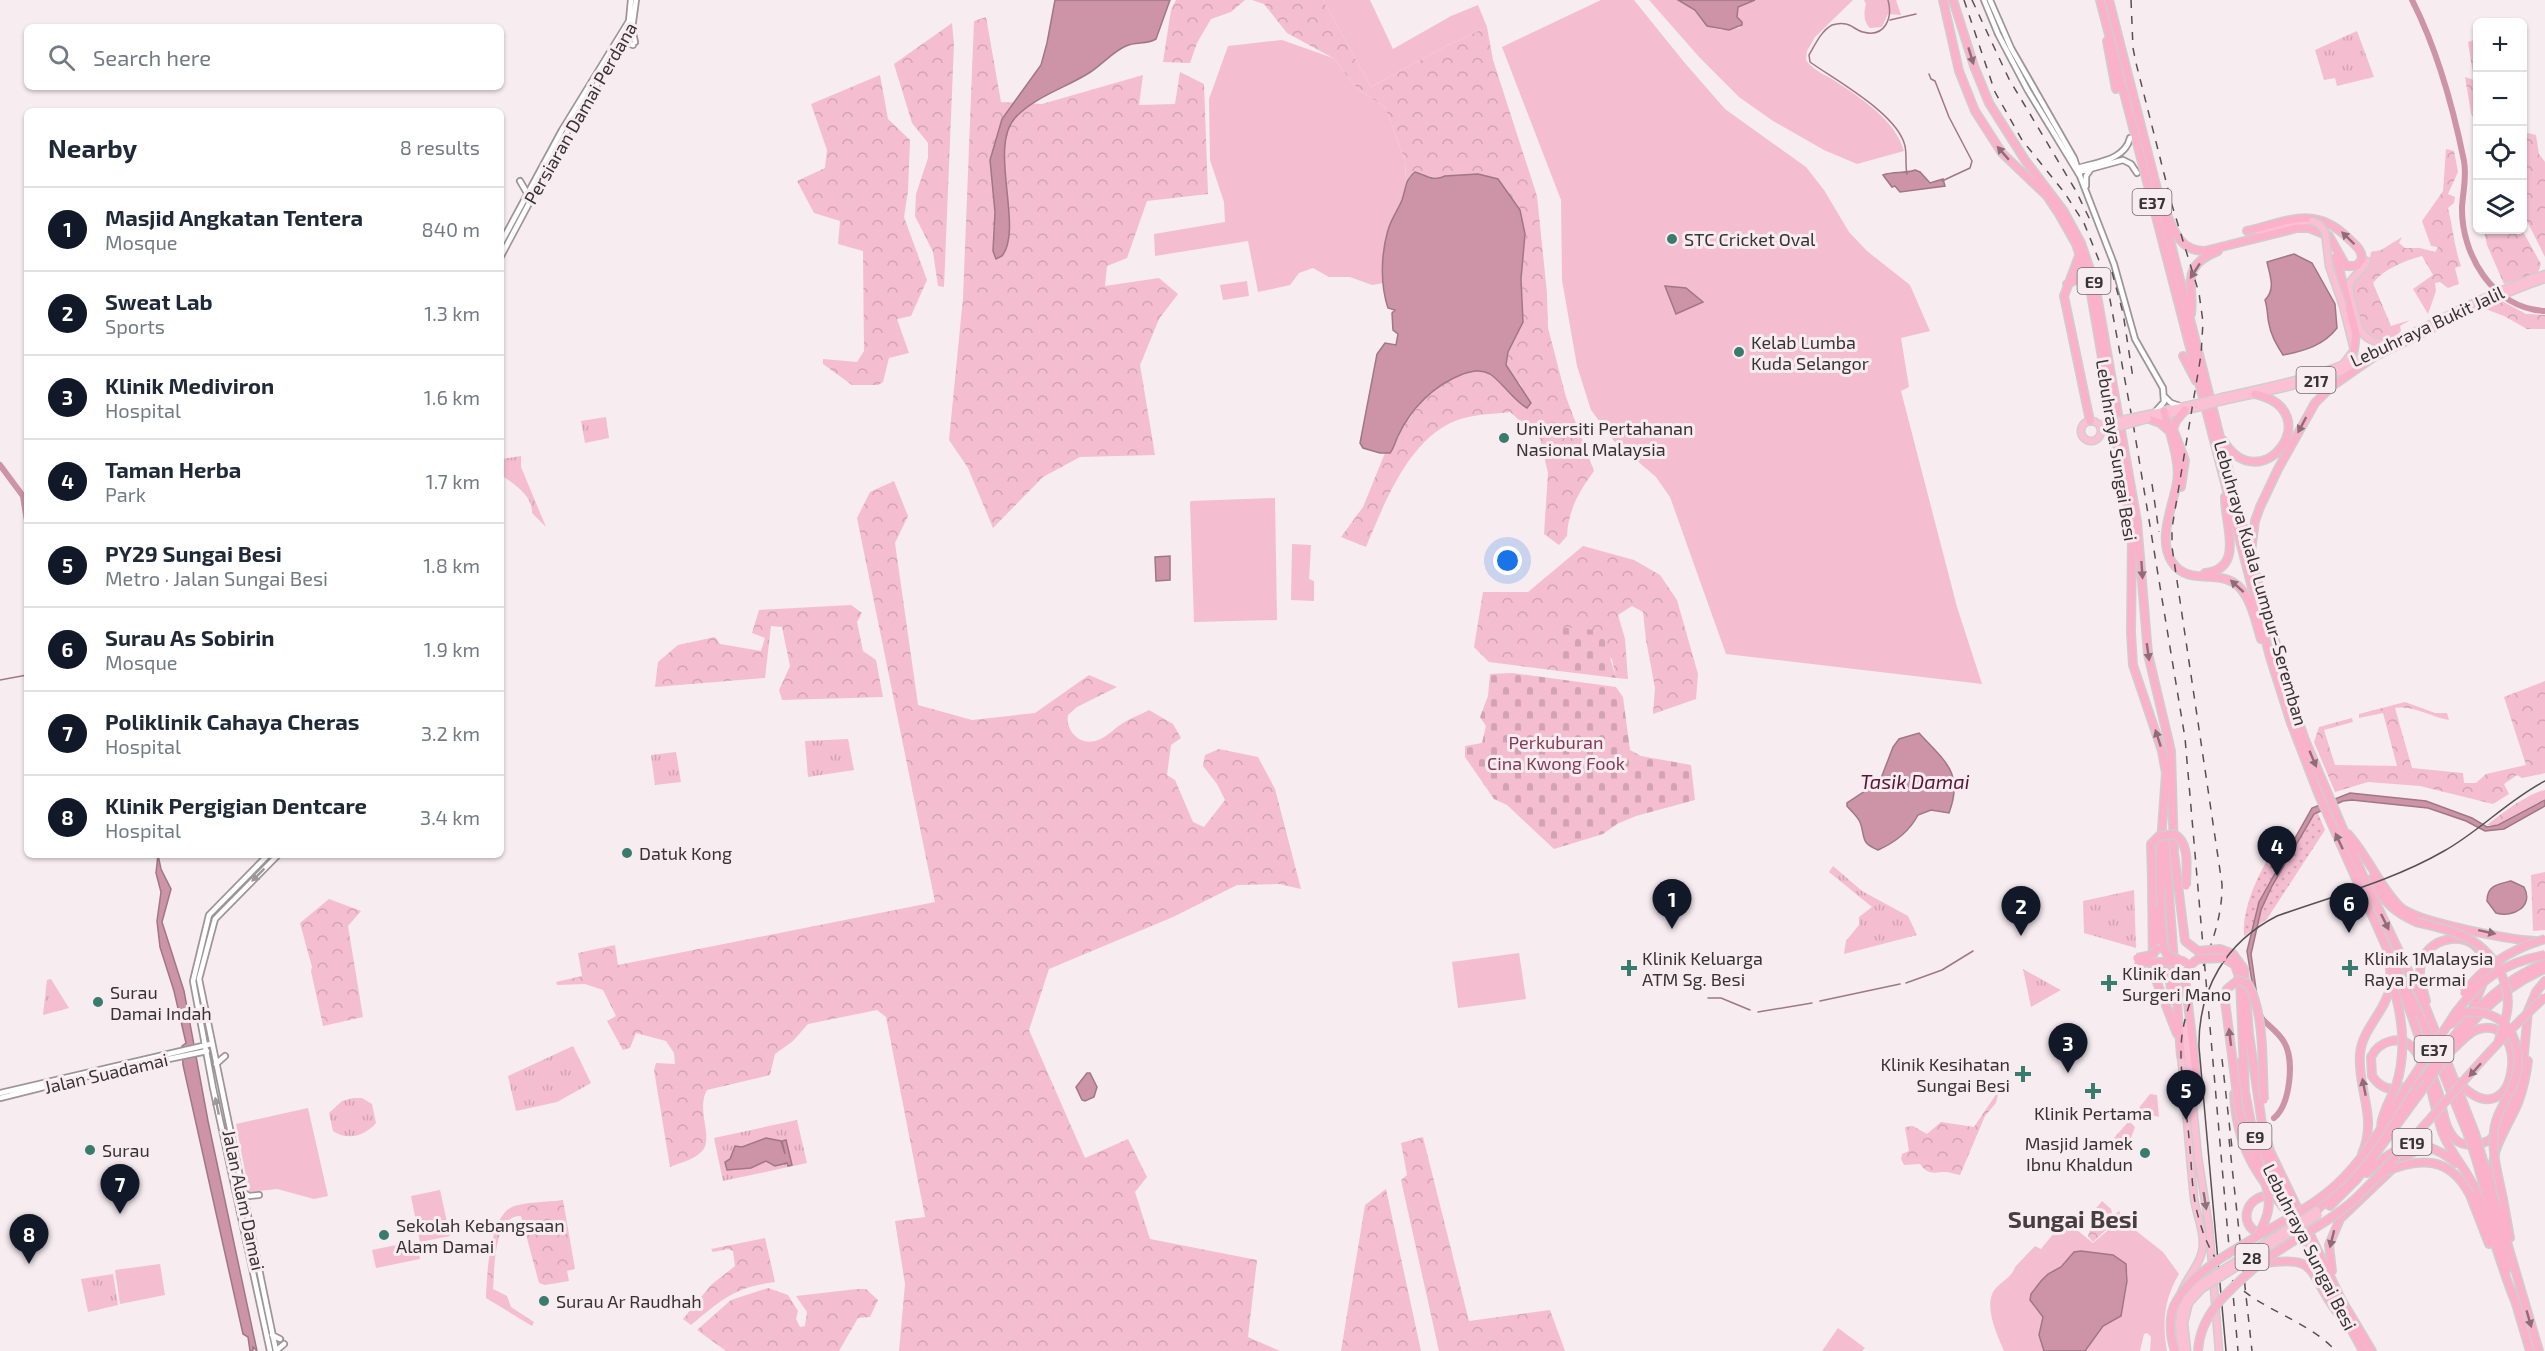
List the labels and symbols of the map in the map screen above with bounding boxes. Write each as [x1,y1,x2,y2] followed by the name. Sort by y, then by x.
[519,18,641,208] street label: Persiaran Damai Perdana
[1967,47,1976,65] one-way arrow
[1997,146,2010,161] one-way arrow
[2132,189,2172,215] road number: E37
[1684,228,1816,250] place label: STC Cricket Oval
[2341,231,2356,245] one-way arrow
[1665,232,1679,246] marker: STC Cricket Oval
[2190,263,2201,280] one-way arrow
[2078,268,2110,294] road number: E9
[2347,280,2508,371] street label: Lebuhraya Bukit Jalil
[1751,331,1869,374] place label: Kelab Lumba Kuda Selangor
[1732,345,1746,359] marker: Kelab Lumba Kuda Selangor
[2092,357,2142,543] street label: Lebuhraya Sungai Besi
[2296,367,2336,393] road number: 217
[2297,416,2306,433] one-way arrow
[1516,417,1693,460] place label: Universiti Pertahanan Nasional Malaysia
[1497,431,1511,445] marker: Universiti Pertahanan Nasional Malaysia
[2210,438,2312,728] street label: Lebuhraya Kuala Lumpur–Seremban
[1493,546,1522,575] your location
[2137,561,2147,580] one-way arrow
[2229,579,2244,593] one-way arrow
[2143,642,2152,661] one-way arrow
[2153,729,2162,747] one-way arrow
[1487,731,1625,774] park label: Perkuburan Cina Kwong Fook
[2308,751,2318,769] one-way arrow
[1860,769,1970,793] water label: Tasik Damai
[2258,826,2296,876] pin: 4
[2335,832,2344,849] one-way arrow
[639,842,732,864] place label: Datuk Kong
[620,846,634,860] marker: Datuk Kong
[252,868,266,882] one-way arrow
[1652,880,1692,929] pin: 1
[2330,884,2368,933] pin: 6
[2002,886,2040,936] pin: 2
[2381,914,2390,931] one-way arrow
[2478,928,2497,938] one-way arrow
[1642,947,1763,990] place label: Klinik Keluarga ATM Sg. Besi
[2364,947,2493,990] place label: Klinik 1Malaysia Raya Permai
[1620,959,1638,977] marker: Klinik Keluarga ATM Sg. Besi
[2341,959,2359,977] marker: Klinik 1Malaysia Raya Permai
[2122,962,2231,1005] place label: Klinik dan Surgeri Mano
[2100,974,2118,992] marker: Klinik dan Surgeri Mano
[110,981,212,1024] place label: Surau Damai Indah
[91,995,105,1009] marker: Surau Damai Indah
[2048,1024,2088,1073] pin: 3
[2225,1027,2235,1046] one-way arrow
[2414,1036,2454,1062] road number: E37
[42,1048,170,1098] street label: Jalan Suadamai
[1880,1053,2010,1096] place label: Klinik Kesihatan Sungai Besi
[2469,1063,2483,1077] one-way arrow
[2014,1065,2032,1083] marker: Klinik Kesihatan Sungai Besi
[2166,1070,2206,1120] pin: 5
[2359,1077,2368,1096] one-way arrow
[2084,1082,2102,1100] marker: Klinik Pertama
[211,1097,221,1115] one-way arrow
[2034,1102,2152,1124] place label: Klinik Pertama
[2238,1123,2272,1149] road number: E9
[218,1128,270,1272] street label: Jalan Alam Damai
[2392,1129,2432,1155] road number: E19
[2025,1132,2133,1175] place label: Masjid Jamek Ibnu Khaldun
[102,1139,150,1161] place label: Surau
[83,1143,97,1157] marker: Surau
[2138,1146,2152,1160] marker: Masjid Jamek Ibnu Khaldun
[2258,1160,2362,1334] street label: Lebuhraya Sungai Besi
[100,1164,140,1214] pin: 7
[2201,1192,2210,1211] one-way arrow
[2008,1204,2138,1233] district label: Sungai Besi
[9,1214,48,1264] pin: 8
[396,1214,565,1257] place label: Sekolah Kebangsaan Alam Damai
[377,1228,391,1242] marker: Sekolah Kebangsaan Alam Damai
[2326,1230,2336,1248] one-way arrow
[2236,1244,2268,1270] road number: 28
[556,1290,702,1312] place label: Surau Ar Raudhah
[537,1294,551,1308] marker: Surau Ar Raudhah
[2525,1310,2534,1328] one-way arrow

